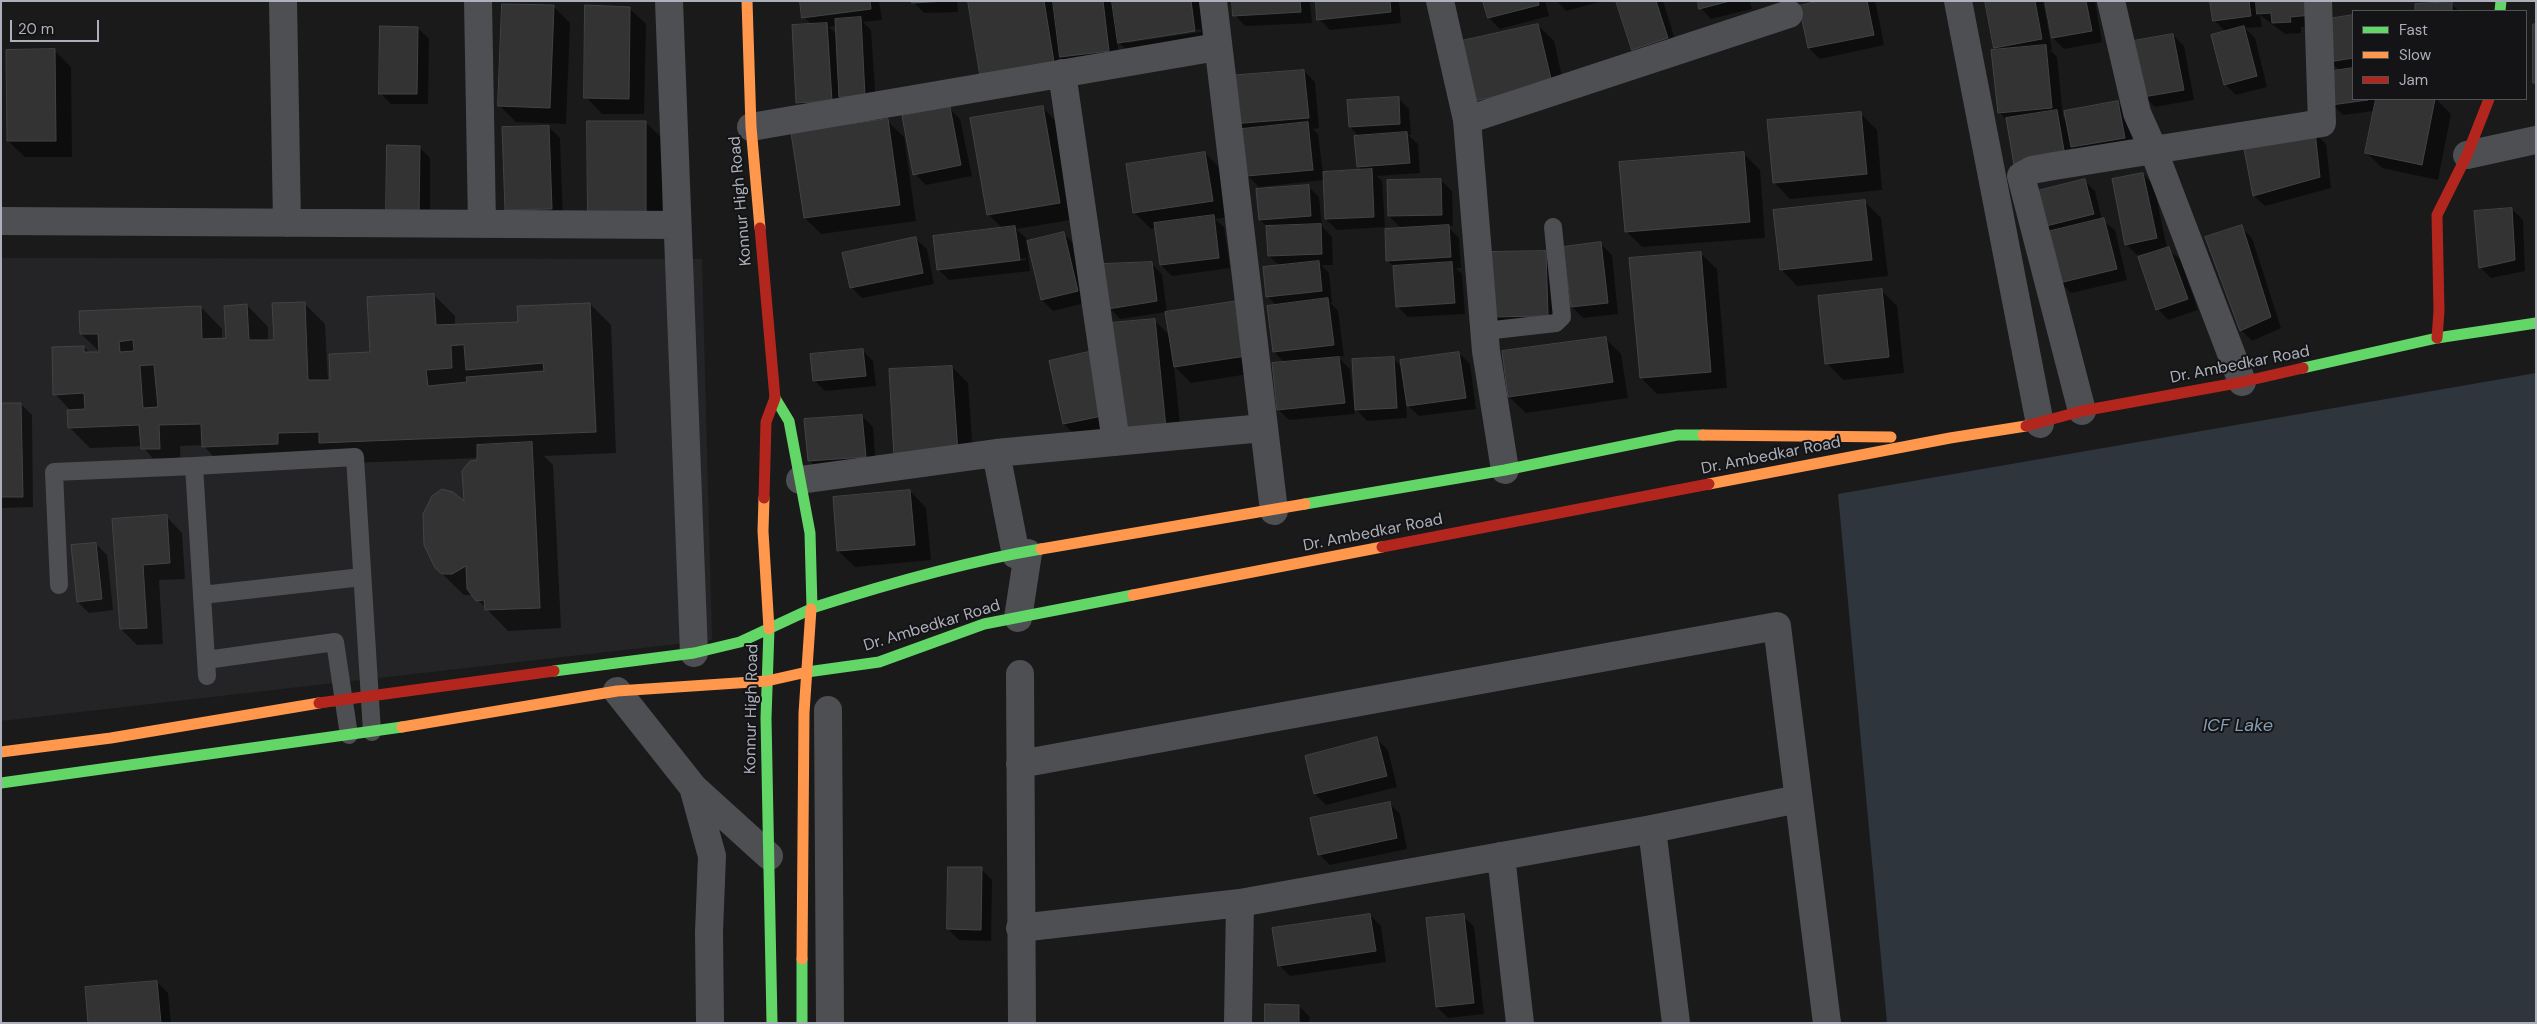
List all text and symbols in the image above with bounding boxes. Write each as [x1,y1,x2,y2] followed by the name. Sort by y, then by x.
[12,10,101,42] scale bar
[2352,10,2527,100] legend
[18,19,54,39] text: 20 m
[2399,20,2428,40] text: Fast
[2399,45,2431,65] text: Slow
[2399,70,2428,90] text: Jam
[726,135,756,267] street label: Konnur High Road
[2169,342,2311,388] street label: Dr. Ambedkar Road
[1700,433,1842,479] street label: Dr. Ambedkar Road
[1302,510,1444,556] street label: Dr. Ambedkar Road
[861,596,1003,656] street label: Dr. Ambedkar Road
[741,644,763,774] street label: Konnur High Road
[2203,715,2273,737] water label: ICF Lake

